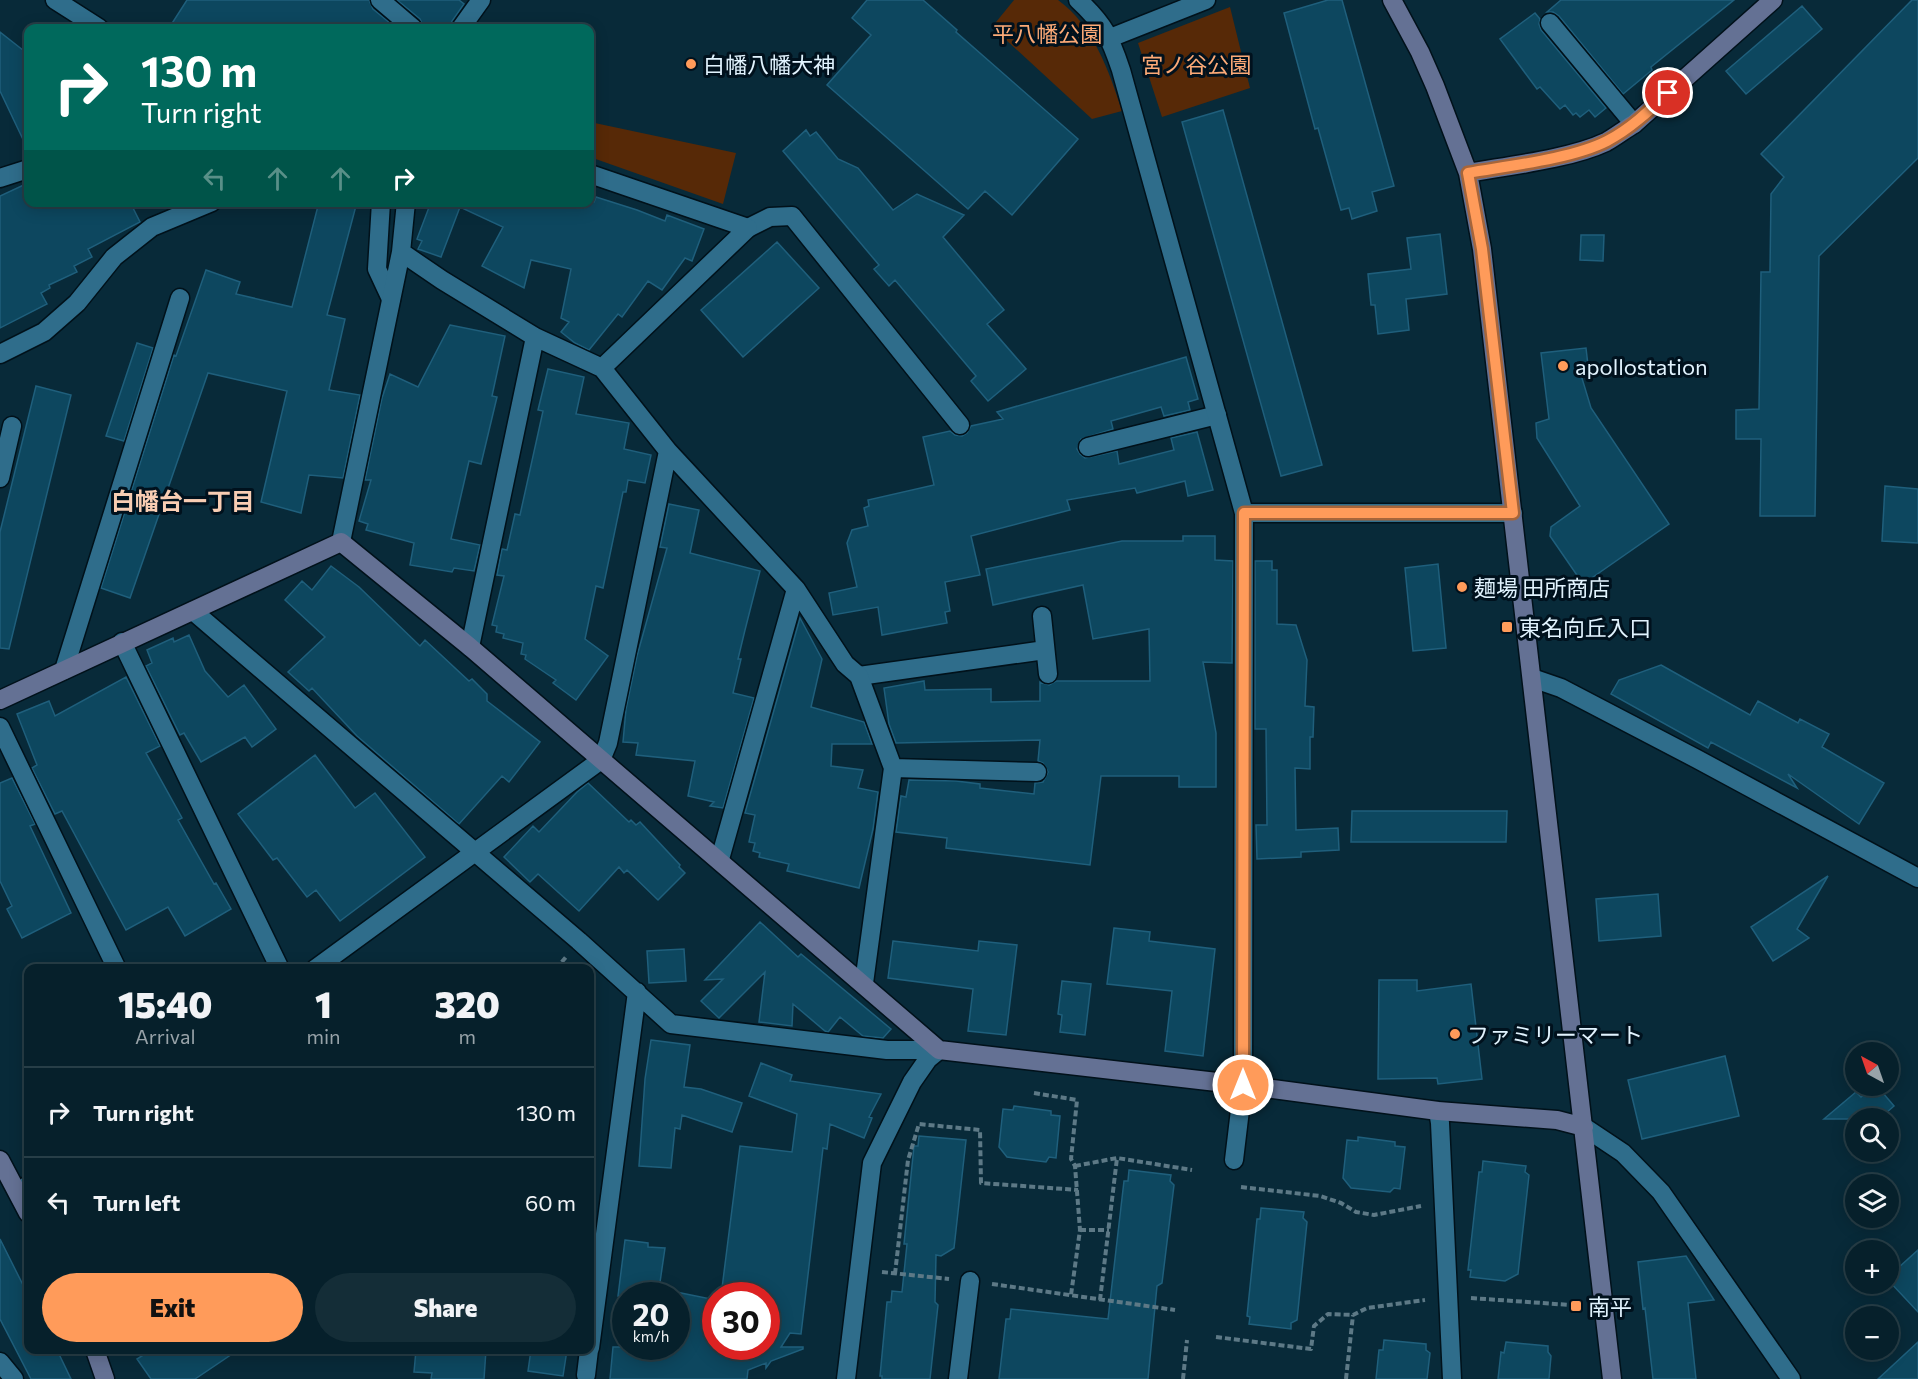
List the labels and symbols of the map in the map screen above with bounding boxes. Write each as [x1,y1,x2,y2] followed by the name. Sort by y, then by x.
[992,20,1102,47] park label: 平八幡公園
[703,51,835,78] place label: 白幡八幡大神
[1141,51,1251,78] park label: 宮ノ谷公園
[684,57,698,71] marker: 白幡八幡大神
[1642,67,1693,118] pin
[1575,353,1708,380] place label: apollostation
[1556,359,1570,373] marker: apollostation
[111,486,255,515] district label: 白幡台一丁目
[1474,574,1610,601] place label: 麺場 田所商店
[1455,580,1469,594] marker: 麺場 田所商店
[1519,614,1651,641] place label: 東名向丘入口
[1500,620,1514,634] marker: 東名向丘入口
[1467,1021,1643,1048] place label: ファミリーマート
[1448,1027,1462,1041] marker: ファミリーマート
[1845,1042,1899,1096] north arrow
[1211,1053,1275,1117] position arrow
[702,1282,780,1360] speed limit sign: 30
[1588,1293,1632,1320] place label: 南平
[1569,1299,1583,1313] marker: 南平

